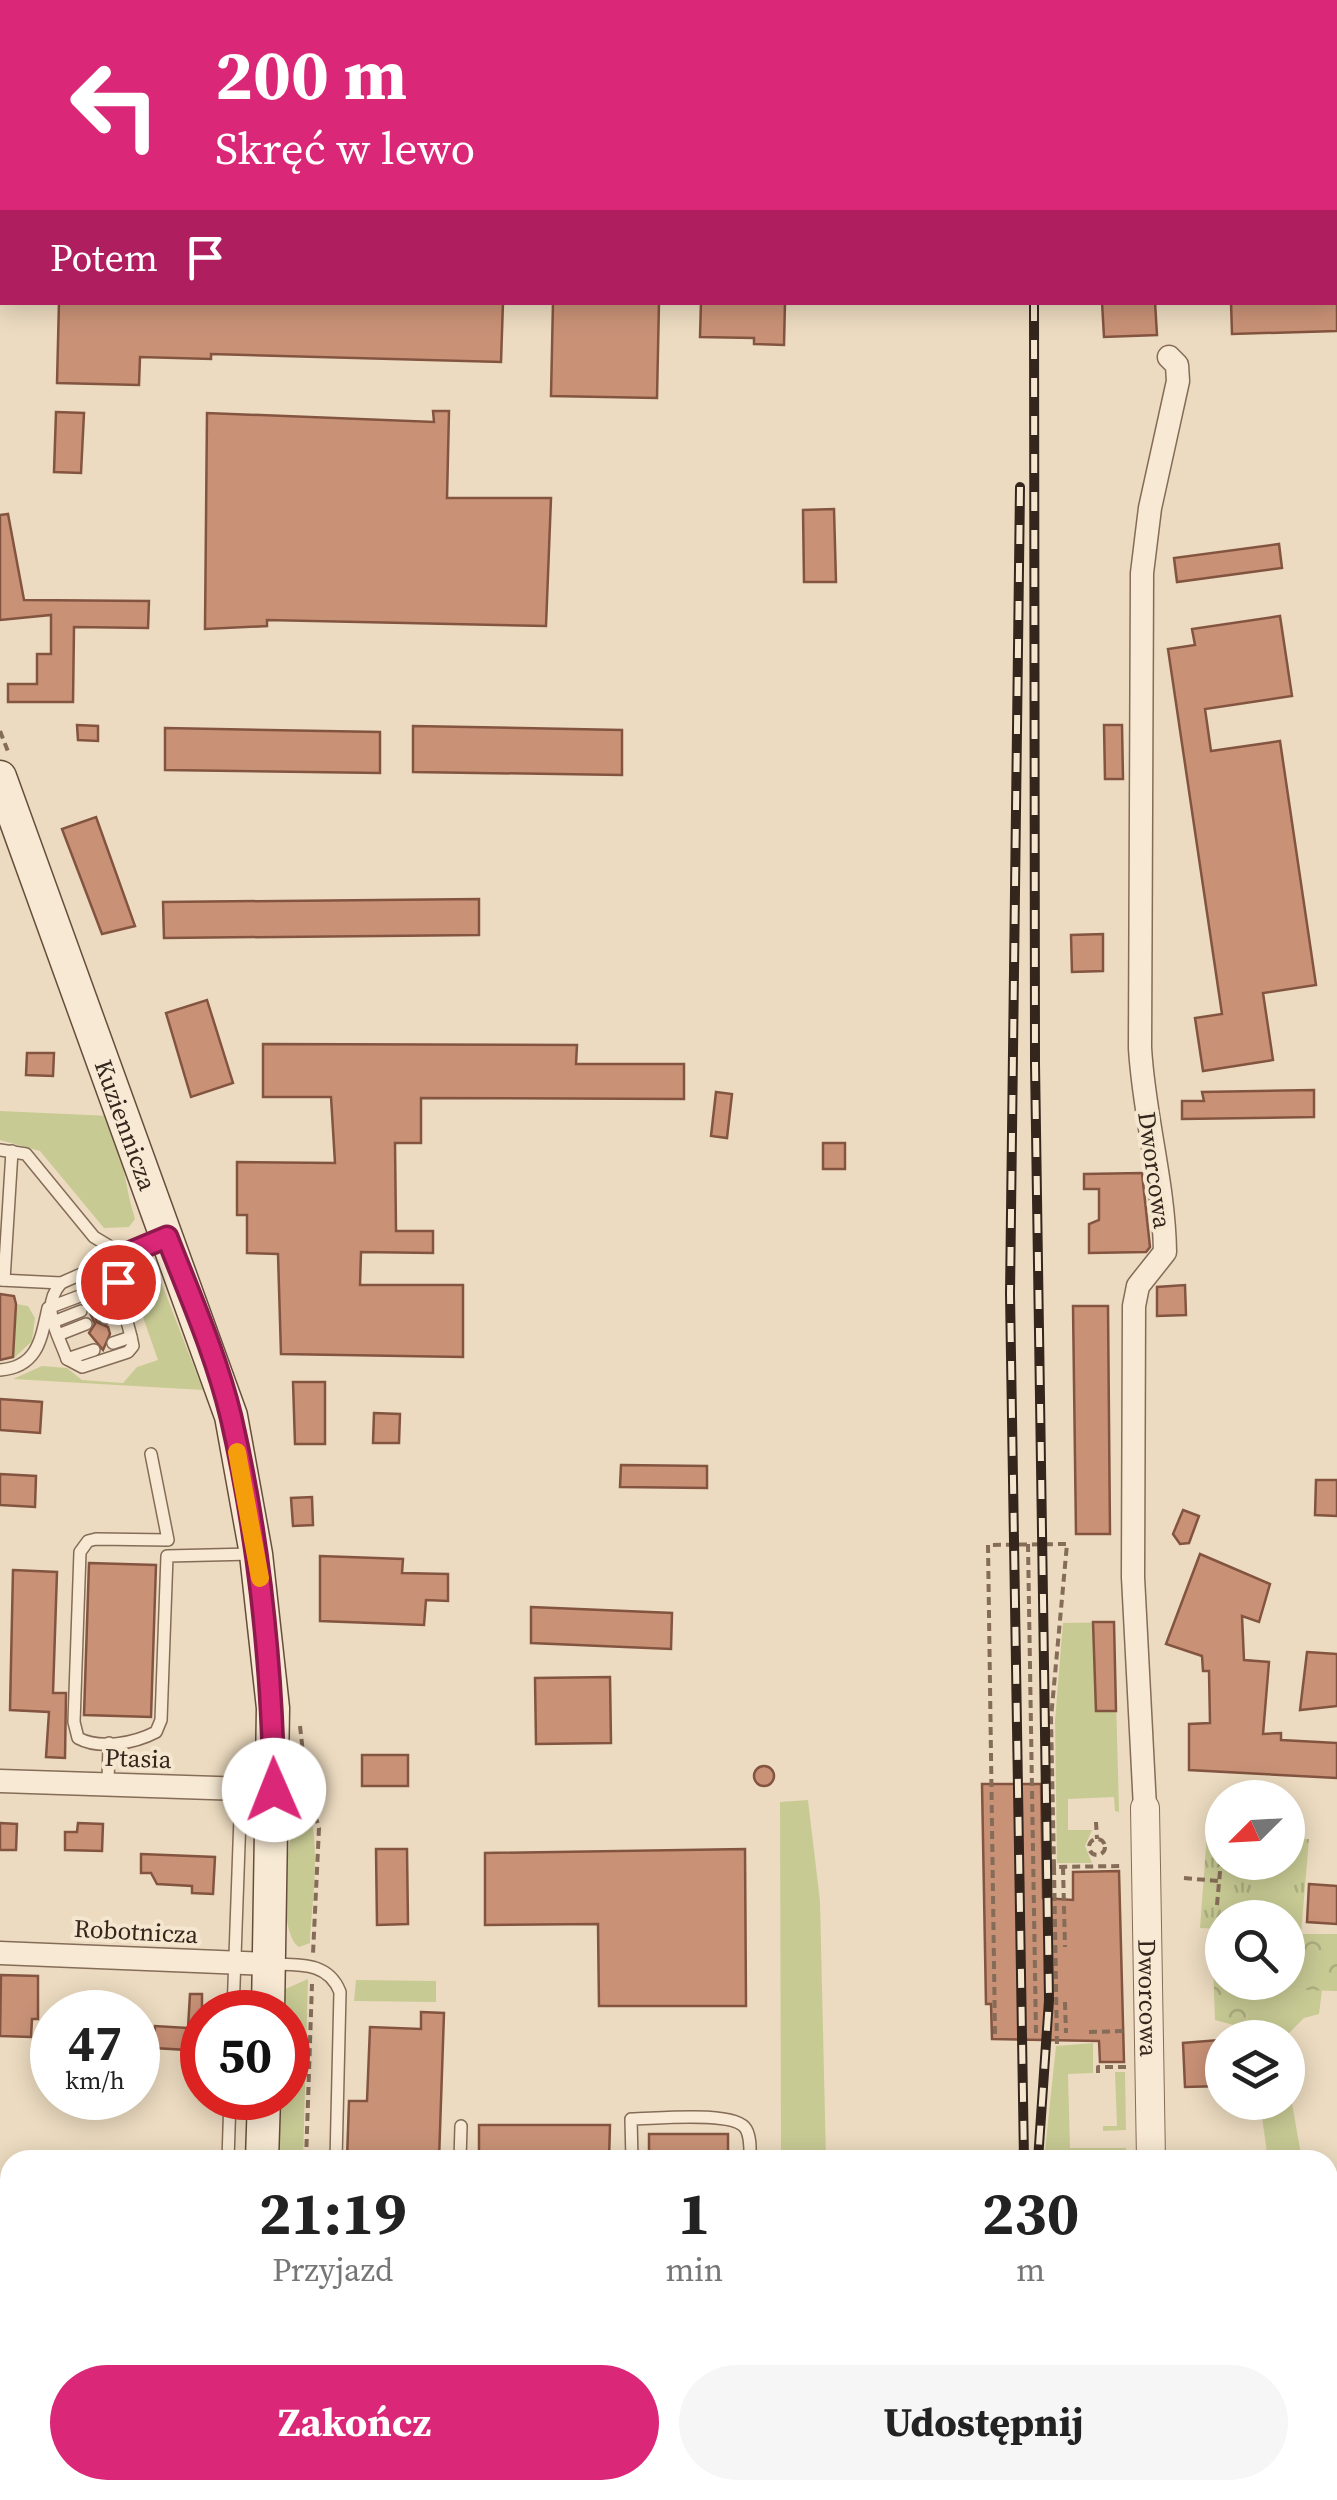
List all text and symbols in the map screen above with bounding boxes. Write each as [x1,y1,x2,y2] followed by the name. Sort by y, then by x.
[215,26,407,122] text: 200 m
[50,40,180,170] icon: left
[215,117,475,179] text: Skręć w lewo
[178,230,233,285] icon: arrive
[50,232,158,284] text: Potem
[87,1055,165,1195] street label: Kuziennicza
[1130,1109,1180,1231] street label: Dworcowa
[76,1240,161,1325] pin
[91,1255,146,1310] icon: arrive
[222,1738,326,1842] position arrow
[104,1740,172,1776] street label: Ptasia
[1205,1780,1305,1880] north arrow
[1205,1780,1305,2120] map controls
[1205,1900,1305,2000] button: search
[73,1911,199,1951] street label: Robotnicza
[1130,1939,1166,2057] street label: Dworcowa
[180,1990,310,2120] speed limit sign: 50
[68,2008,122,2077] text: 47
[1205,2020,1305,2120] button: layers
[65,2063,125,2097] text: km/h
[259,2172,407,2254] text: 21:19
[678,2172,711,2254] text: 1
[982,2172,1079,2254] text: 230
[272,2248,393,2292] text: Przyjazd
[665,2248,723,2292] text: min
[1016,2248,1045,2292] text: m
[50,2365,659,2480] button: Zakończ
[679,2365,1288,2480] button: Udostępnij

